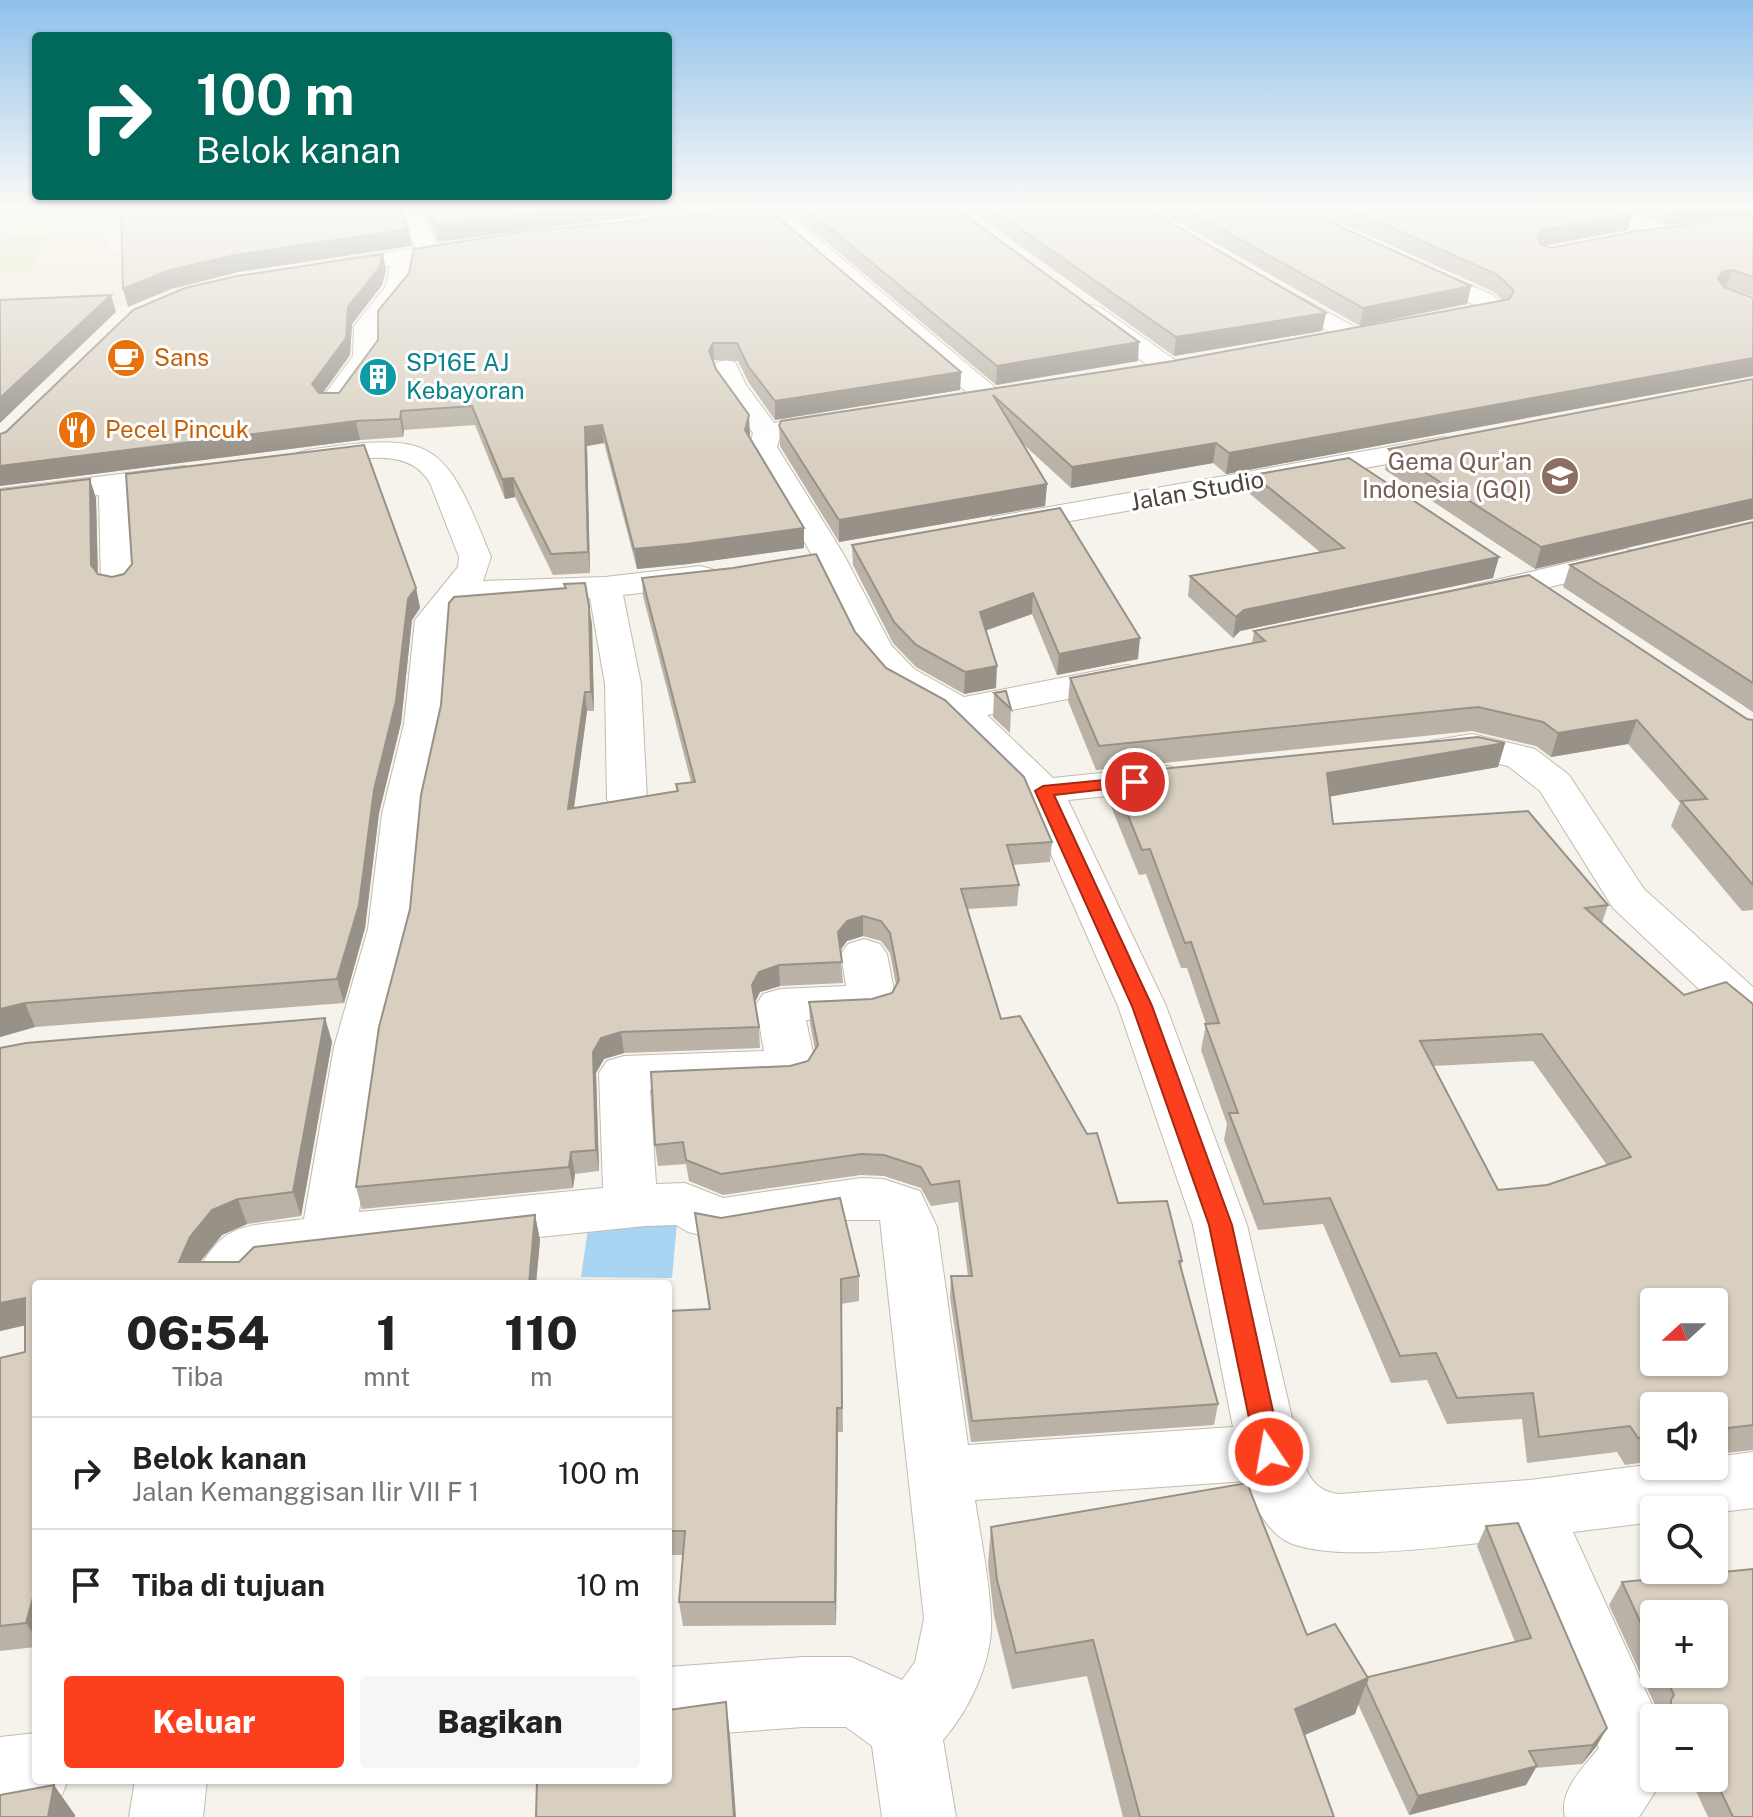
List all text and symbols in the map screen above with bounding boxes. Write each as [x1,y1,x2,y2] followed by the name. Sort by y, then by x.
[196,62,355,128] text: 100 m
[64,64,168,168] icon: right
[196,129,401,171] text: Belok kanan
[105,337,147,379] cafe icon: Sans
[154,343,209,371] place label: Sans
[406,348,525,404] place label: SP16E AJ Kebayoran
[357,356,399,398] building icon: SP16E AJ Kebayoran
[56,409,98,451] restaurant icon: Pecel Pincuk
[105,415,249,443] place label: Pecel Pincuk
[1362,447,1532,503] place label: Gema Qur'an Indonesia (GQI)
[1539,455,1581,497] school or university icon: Gema Qur'an Indonesia (GQI)
[1128,464,1266,516] street label: Jalan Studio
[1101,748,1169,816] pin
[1113,760,1157,804] icon: arrive
[1640,1288,1728,1376] north arrow
[1640,1288,1728,1792] map controls
[126,1304,269,1361] text: 06:54
[376,1304,397,1361] text: 1
[504,1304,578,1361] text: 110
[172,1361,224,1392] text: Tiba
[363,1361,410,1392] text: mnt
[530,1361,552,1392] text: m
[1640,1392,1728,1480] button: sound
[1227,1410,1311,1494] position arrow
[132,1440,307,1476] text: Belok kanan
[64,1451,108,1495] icon: right
[558,1455,640,1491] text: 100 m
[132,1476,479,1507] text: Jalan Kemanggisan Ilir VII F 1
[1640,1496,1728,1584] button: search
[64,1563,108,1607] icon: arrive
[132,1567,325,1603] text: Tiba di tujuan
[576,1567,640,1603] text: 10 m
[1640,1600,1728,1688] button: +
[64,1676,344,1768] button: Keluar
[360,1676,640,1768] button: Bagikan
[1640,1704,1728,1792] button: −

